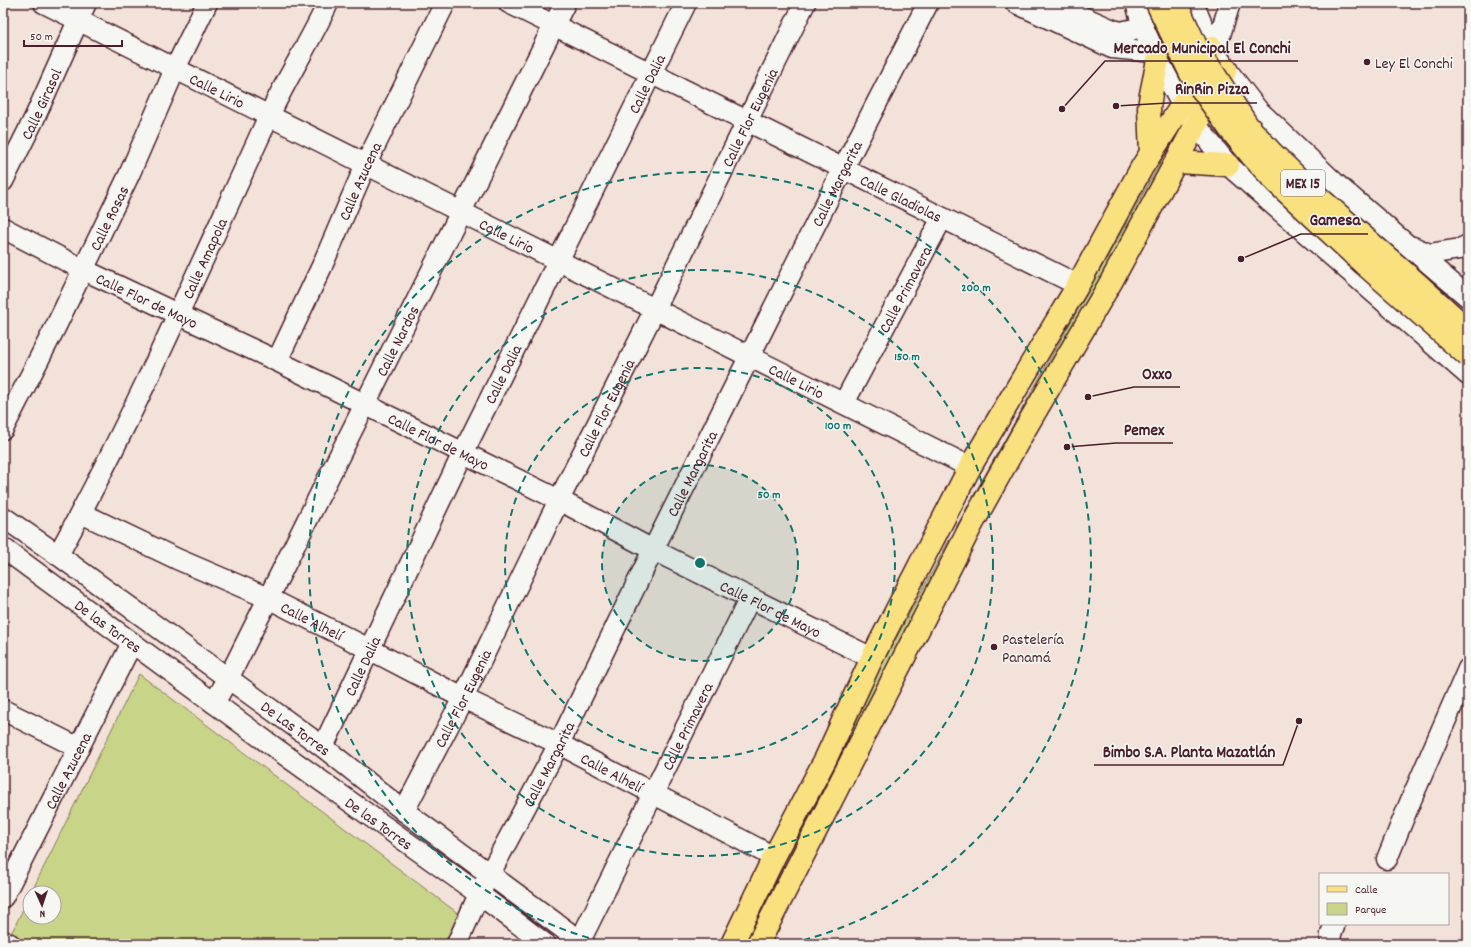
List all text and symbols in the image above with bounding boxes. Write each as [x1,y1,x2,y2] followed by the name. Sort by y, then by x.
[24,22,122,48] scale bar
[30,29,53,46] text: 50 m
[1105,32,1298,61] callout: Mercado Municipal El Conchi
[1113,38,1291,62] text: Mercado Municipal El Conchi
[624,50,673,118] street label: Calle Dalia
[1375,53,1453,76] place label: Ley El Conchi
[1362,57,1372,67] marker: Ley El Conchi
[717,64,786,172] street label: Calle Flor Eugenia
[16,65,69,144] street label: Calle Girasol
[185,69,248,116] street label: Calle Lirio
[1167,74,1257,103] callout: RinRin Pizza
[1175,79,1250,103] text: RinRin Pizza
[807,137,870,231] street label: Calle Margarita
[334,138,389,225] street label: Calle Azucena
[855,170,945,230] street label: Calle Gladiolas
[1281,170,1325,196] road number: MEX 15
[85,182,136,255] street label: Calle Rosas
[1301,205,1368,234] callout: Gamesa
[1310,210,1361,234] text: Gamesa
[178,214,235,303] street label: Calle Amapola
[474,214,538,261] street label: Calle Lirio
[874,242,939,338] street label: Calle Primavera
[91,268,201,336] street label: Calle Flor de Mayo
[961,280,991,297] text: 200 m
[372,302,426,381] street label: Calle Nardos
[480,341,529,409] street label: Calle Dalia
[894,349,920,366] text: 150 m
[573,355,642,462] street label: Calle Flor Eugenia
[1134,358,1180,387] callout: Oxxo
[764,359,827,406] street label: Calle Lirio
[1142,364,1172,388] text: Oxxo
[383,408,492,478] street label: Calle Flor de Mayo
[1116,414,1173,443] callout: Pemex
[825,418,851,435] text: 100 m
[1124,420,1165,444] text: Pemex
[662,427,725,521] street label: Calle Margarita
[757,487,781,504] text: 50 m
[693,556,707,570] centre of rings
[715,576,824,645] street label: Calle Flor de Mayo
[69,595,146,660] street label: De las Torres
[276,597,347,649] street label: Calle Alhelí
[1002,629,1064,670] place label: Pastelería Panamá
[340,633,388,701] street label: Calle Dalia
[989,642,999,652] marker: Pastelería Panamá
[430,646,499,753] street label: Calle Flor Eugenia
[657,679,721,775] street label: Calle Primavera
[255,696,335,763] street label: De Las Torres
[518,718,582,812] street label: Calle Margarita
[40,728,99,814] street label: Calle Azucena
[1094,736,1283,765] callout: Bimbo S.A. Planta Mazatlán
[1103,742,1276,766] text: Bimbo S.A. Planta Mazatlán
[576,748,647,800] street label: Calle Alhelí
[339,792,417,857] street label: De las Torres
[1319,873,1449,925] legend
[1355,882,1378,899] text: Calle
[22,885,62,925] north arrow
[1355,902,1386,919] text: Parque
[39,905,46,921] text: N

